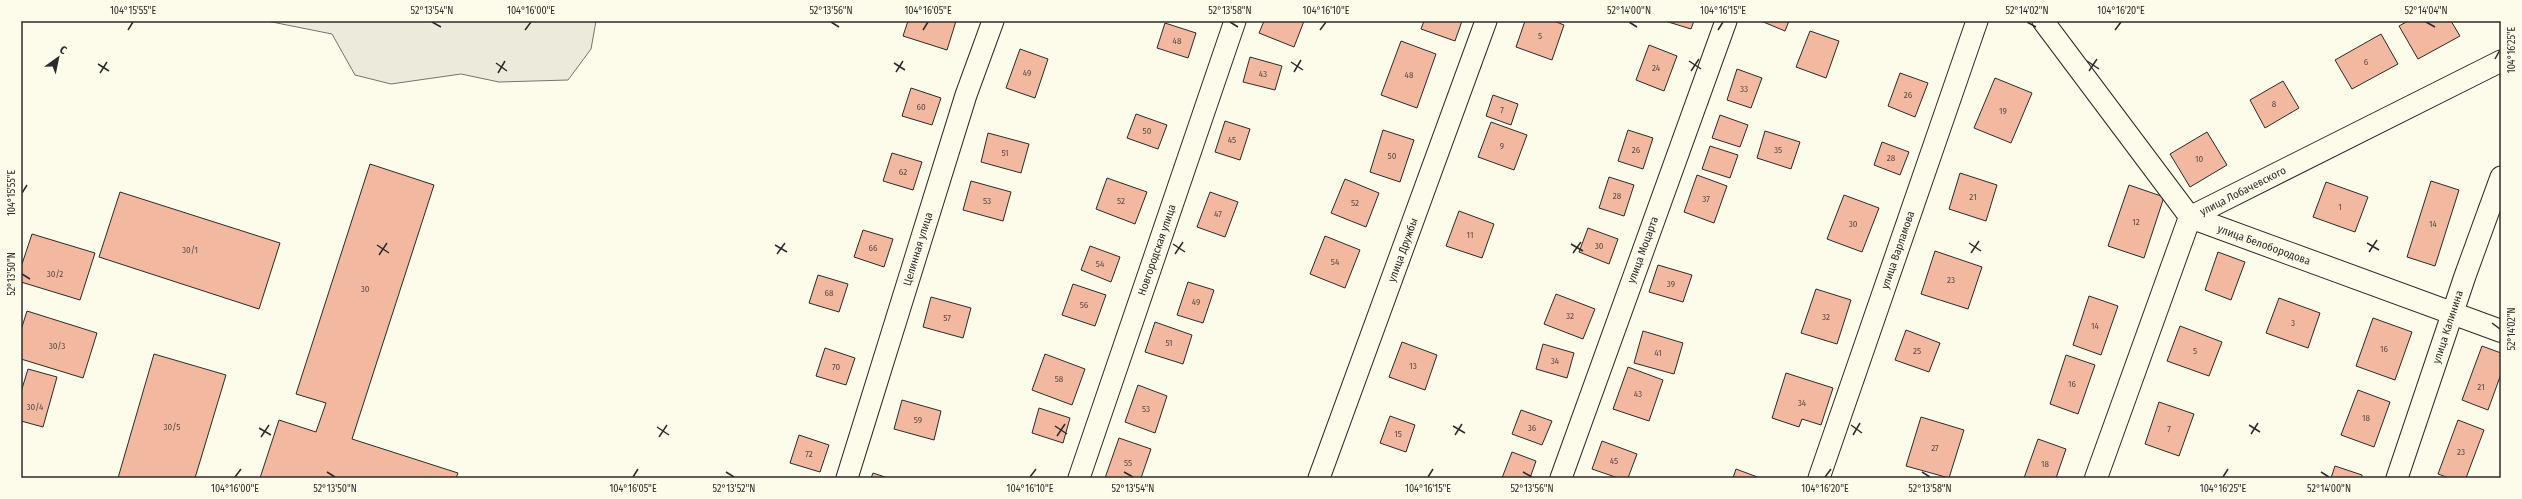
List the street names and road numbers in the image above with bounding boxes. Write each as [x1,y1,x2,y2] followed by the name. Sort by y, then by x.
[2198,164,2288,218] street label: улица Лобачевского
[1135,203,1179,297] street label: Новгородская улица
[1879,209,1917,291] street label: улица Варламова
[901,211,935,287] street label: Целинная улица
[1625,215,1661,285] street label: улица Моцарта
[1385,216,1421,284] street label: улица Дружбы
[2216,222,2312,268] street label: улица Белобородова
[2430,289,2466,365] street label: улица Калинина

